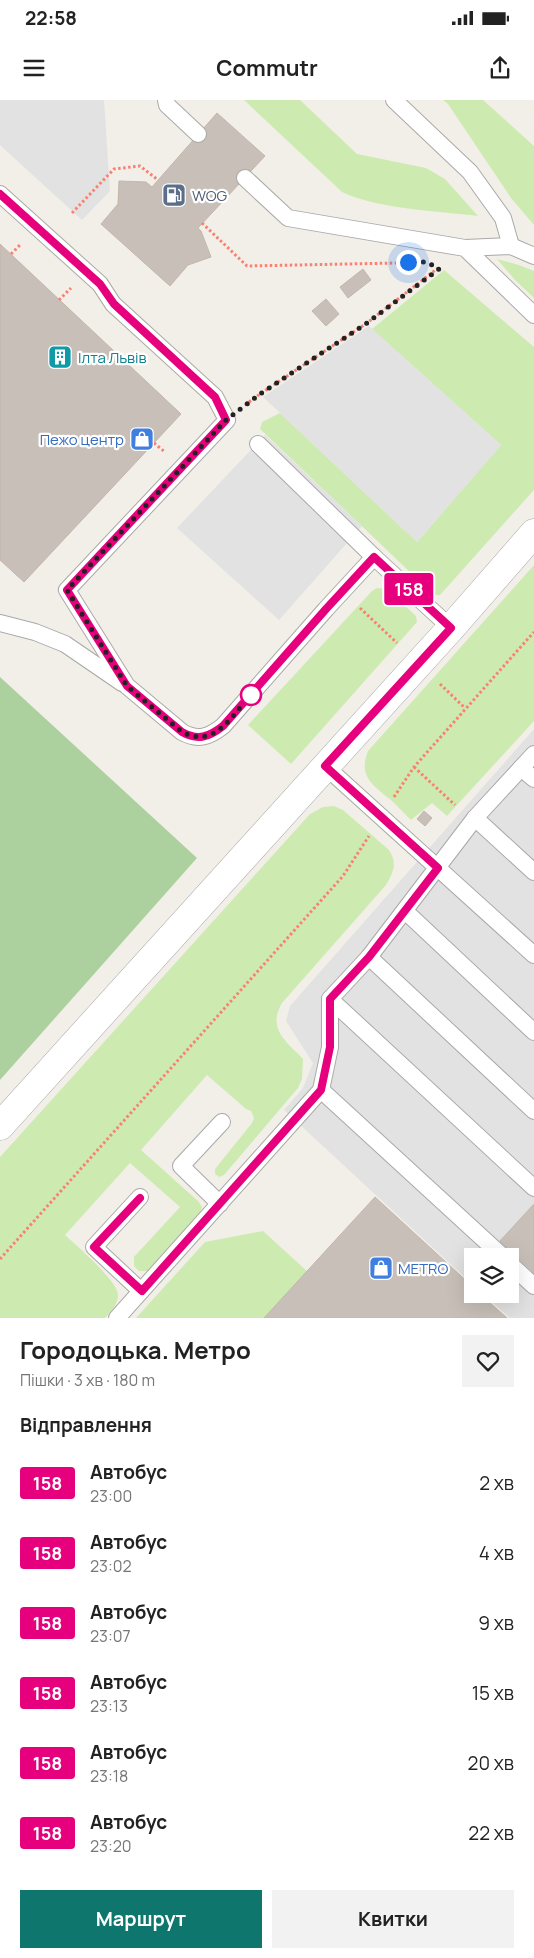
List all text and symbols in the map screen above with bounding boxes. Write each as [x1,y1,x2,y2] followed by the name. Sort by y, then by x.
[25,5,77,31] text: 22:58
[216,53,318,83] text: Commutr
[20,54,48,82] icon: menu
[486,54,514,82] icon: share
[161,182,187,208] fuel station icon: WOG
[192,185,228,206] place label: WOG
[396,250,421,275] your location
[47,344,73,370] building icon: Ілта Львів
[78,347,147,368] place label: Ілта Львів
[129,426,155,452] shop icon: Пежо центр
[40,429,124,450] place label: Пежо центр
[380,573,438,605] line badge: 158
[394,577,424,601] text: 158
[240,684,262,706] unlabelled marker
[464,1248,519,1303] map controls
[464,1248,519,1303] button: layers
[368,1255,394,1281] shop icon: METRO
[398,1258,449,1279] place label: METRO
[20,1333,251,1366] text: Городоцька. Метро
[462,1335,514,1387] button: heart
[20,1369,155,1391] text: Пішки · 3 хв · 180 m
[20,1412,152,1438] text: Відправлення
[90,1459,167,1485] text: Автобус
[479,1470,514,1496] text: 2 хв
[33,1471,62,1495] text: 158
[90,1485,132,1507] text: 23:00
[90,1529,167,1555] text: Автобус
[479,1540,514,1566] text: 4 хв
[33,1541,62,1565] text: 158
[90,1555,132,1577] text: 23:02
[90,1599,167,1625] text: Автобус
[478,1610,514,1636] text: 9 хв
[33,1611,62,1635] text: 158
[90,1625,131,1647] text: 23:07
[90,1669,167,1695] text: Автобус
[472,1680,514,1706] text: 15 хв
[33,1681,62,1705] text: 158
[90,1695,128,1717] text: 23:13
[90,1739,167,1765] text: Автобус
[468,1750,514,1776] text: 20 хв
[33,1751,62,1775] text: 158
[90,1765,128,1787] text: 23:18
[90,1809,167,1835] text: Автобус
[468,1820,514,1846] text: 22 хв
[33,1821,62,1845] text: 158
[90,1835,132,1857] text: 23:20
[20,1890,262,1948] button: Маршрут
[272,1890,514,1948] button: Квитки

